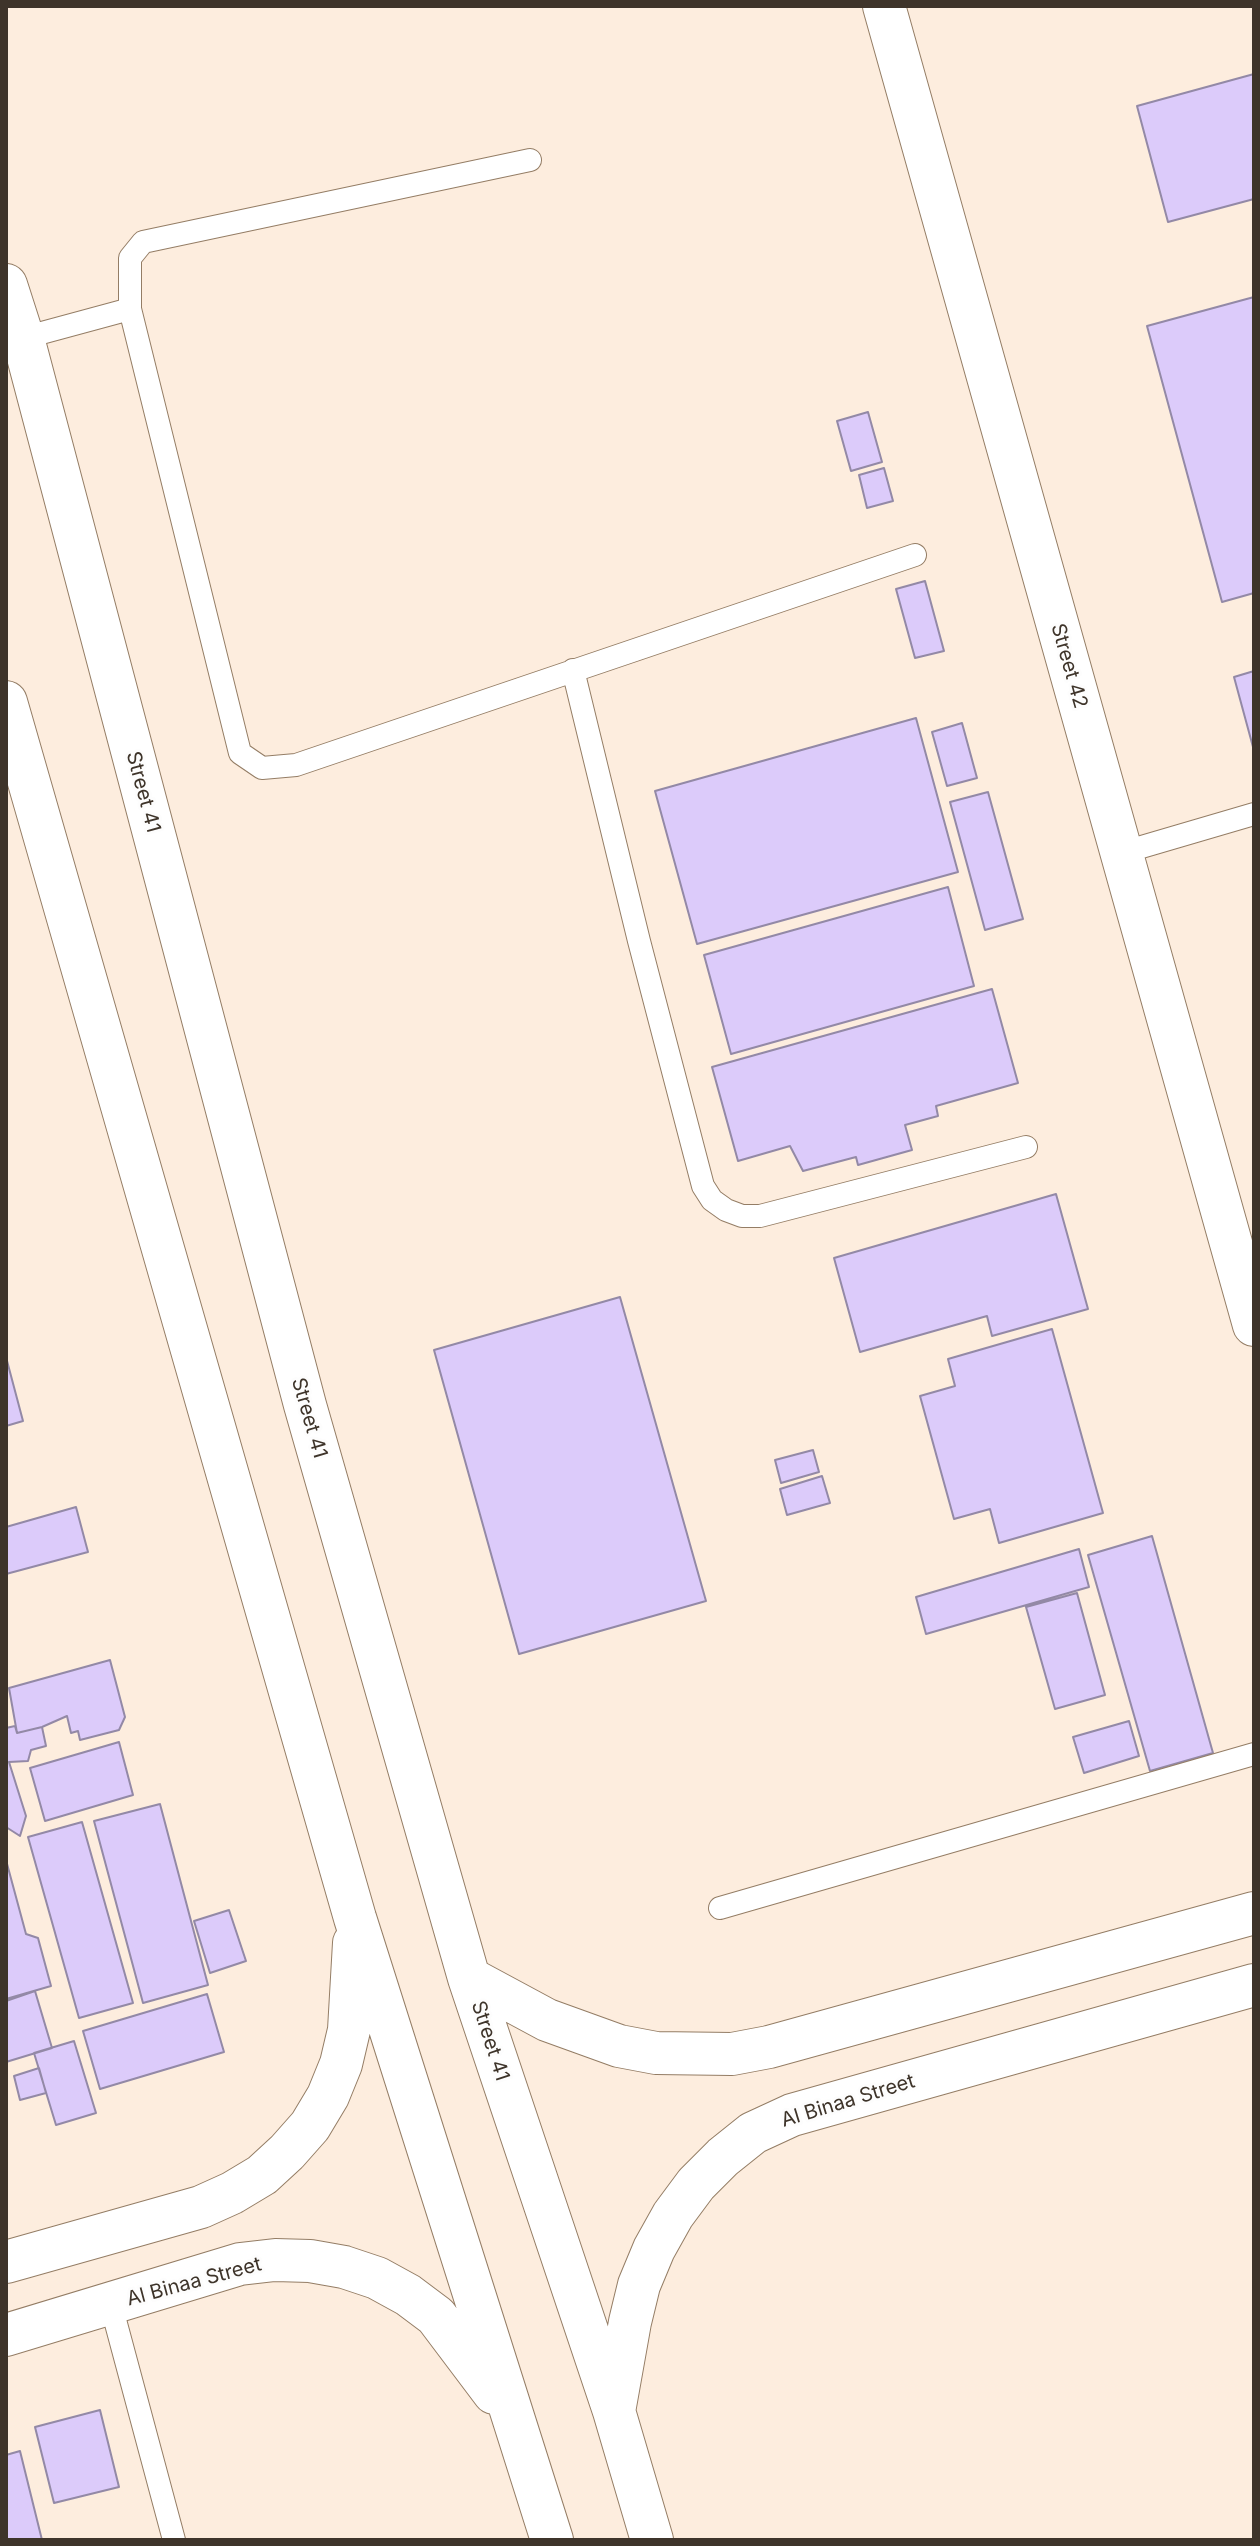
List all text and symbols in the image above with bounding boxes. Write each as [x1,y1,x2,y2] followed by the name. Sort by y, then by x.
[1045,621,1093,711] street label: Street 42
[121,749,165,835] street label: Street 41
[286,1375,332,1461] street label: Street 41
[466,1998,514,2084] street label: Street 41
[778,2069,918,2133] street label: Al Binaa Street
[124,2252,264,2312] street label: Al Binaa Street

